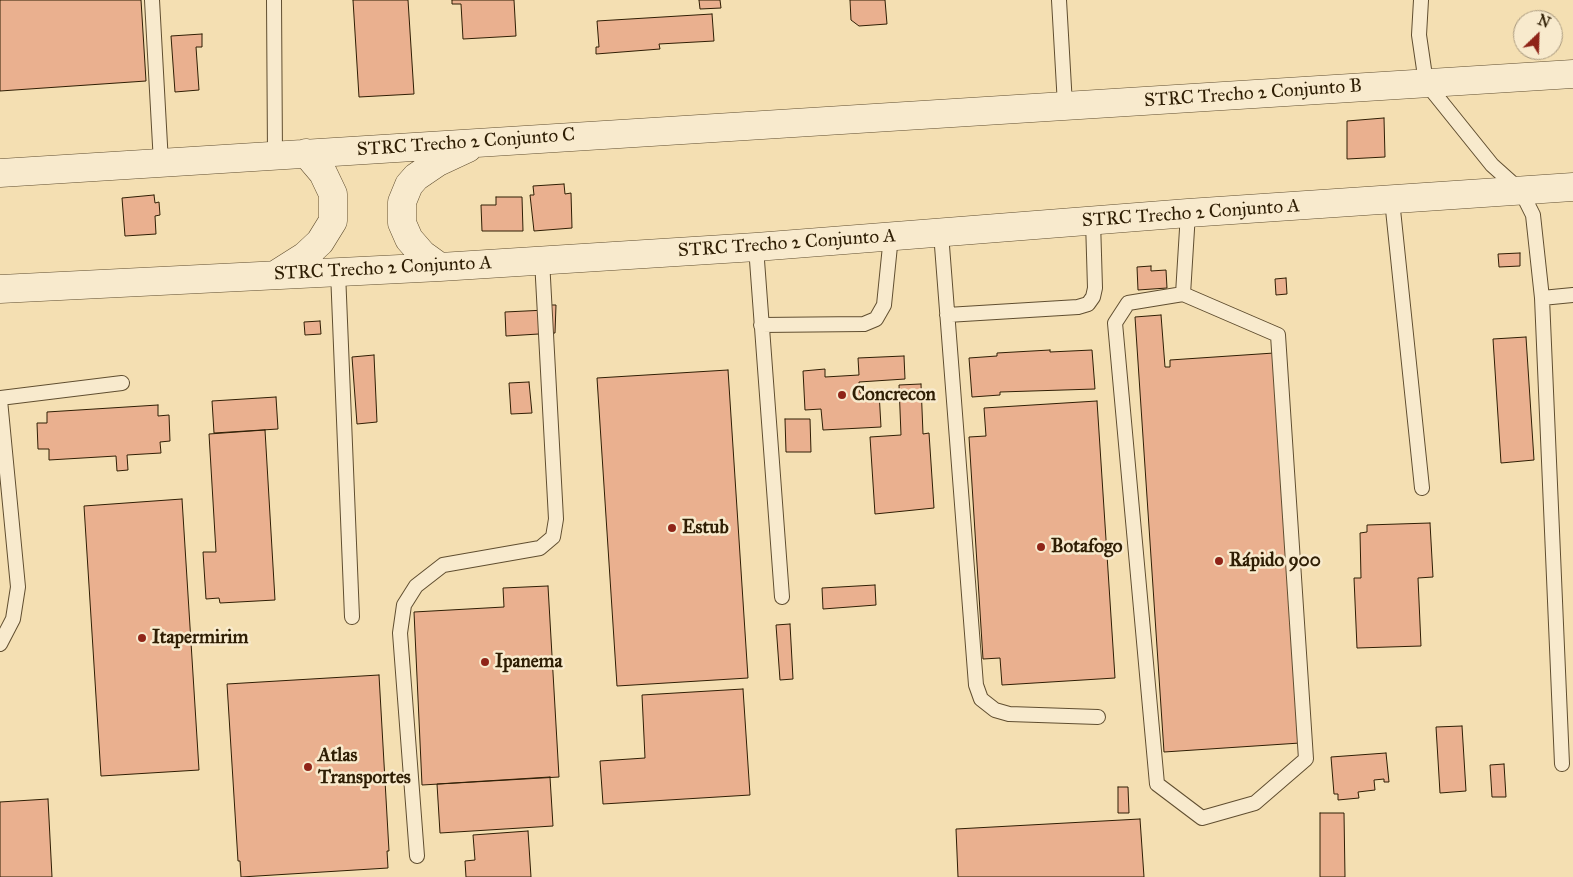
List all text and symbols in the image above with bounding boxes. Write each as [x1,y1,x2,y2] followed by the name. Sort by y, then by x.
[1513,10,1563,60] north arrow
[1535,12,1553,32] text: N
[1143,75,1363,113] street label: STRC Trecho 2 Conjunto B
[356,124,576,162] street label: STRC Trecho 2 Conjunto C
[1081,195,1301,233] street label: STRC Trecho 2 Conjunto A
[677,225,897,263] street label: STRC Trecho 2 Conjunto A
[273,252,493,286] street label: STRC Trecho 2 Conjunto A
[852,384,936,406] place label: Concrecon
[836,389,848,401] marker: Concrecon
[682,517,729,539] place label: Estub
[666,522,678,534] marker: Estub
[1051,536,1123,558] place label: Botafogo
[1035,541,1047,553] marker: Botafogo
[1229,550,1321,572] place label: Rápido 900
[1213,555,1225,567] marker: Rápido 900
[152,627,249,649] place label: Itapermirim
[136,632,148,644] marker: Itapermirim
[495,651,563,673] place label: Ipanema
[479,656,491,668] marker: Ipanema
[318,745,411,789] place label: Atlas Transportes
[302,761,314,773] marker: Atlas Transportes

